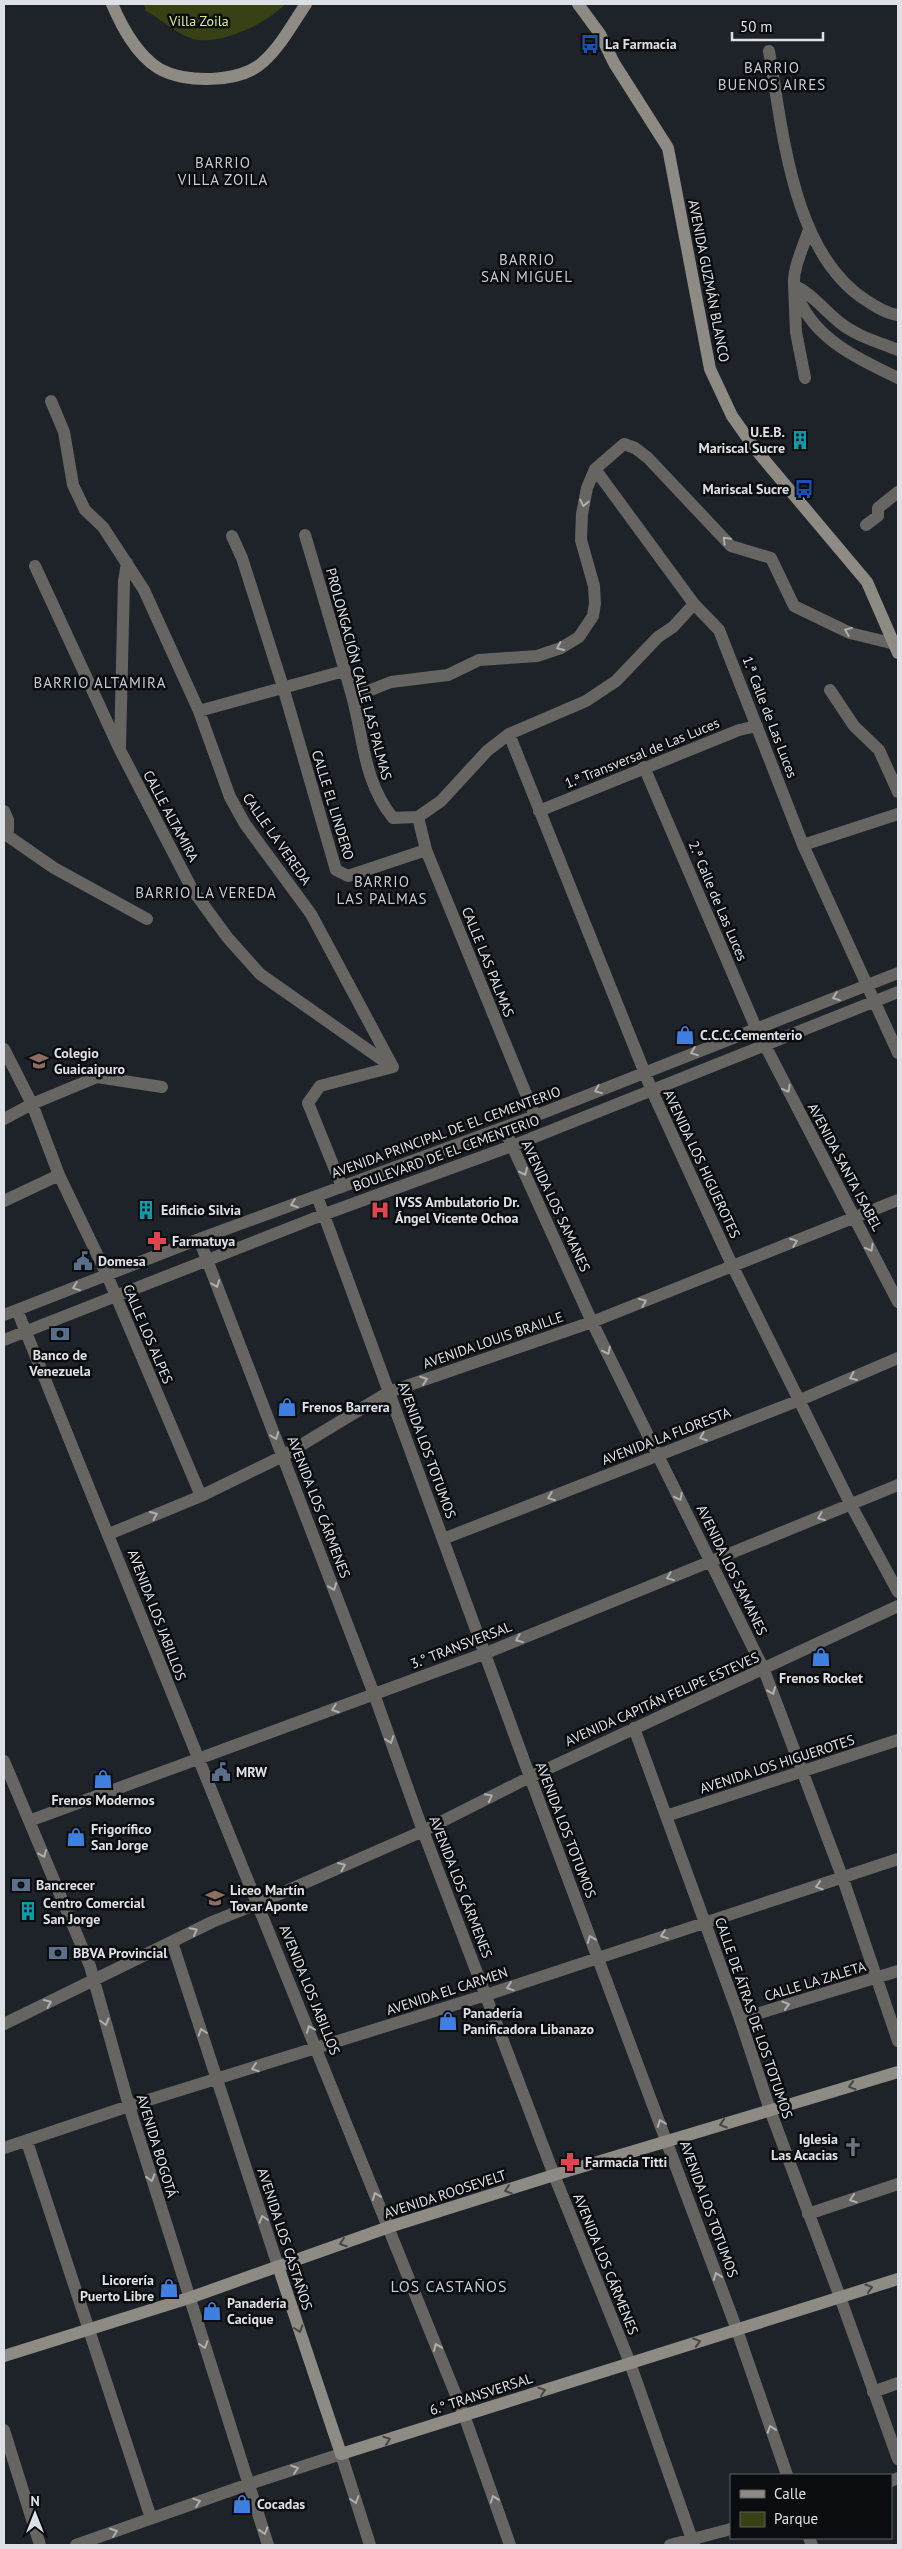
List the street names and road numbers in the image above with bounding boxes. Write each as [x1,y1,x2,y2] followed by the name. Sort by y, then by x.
[684,198,734,364] street label: AVENIDA GUZMÁN BLANCO
[322,566,396,782] street label: PROLONGACIÓN CALLE LAS PALMAS
[738,654,802,780] street label: 1.ª Calle de Las Luces
[562,714,722,792] street label: 1.ª Transversal de Las Luces
[308,748,358,862] street label: CALLE EL LINDERO
[139,767,203,866] street label: CALLE ALTAMIRA
[239,790,316,889] street label: CALLE LA VEREDA
[685,838,752,964] street label: 2.ª Calle de Las Luces
[458,904,518,1020] street label: CALLE LAS PALMAS
[329,1082,563,1182] street label: AVENIDA PRINCIPAL DE EL CEMENTERIO
[660,1087,744,1241] street label: AVENIDA LOS HIGUEROTES
[804,1100,886,1234] street label: AVENIDA SANTA ISABEL
[350,1111,542,1195] street label: BOULEVARD DE EL CEMENTERIO
[518,1137,594,1275] street label: AVENIDA LOS SAMANES
[119,1282,177,1386] street label: CALLE LOS ALPES
[420,1308,566,1372] street label: AVENIDA LOUIS BRAILLE
[394,1379,460,1521] street label: AVENIDA LOS TOTUMOS
[599,1403,734,1469] street label: AVENIDA LA FLORESTA
[284,1433,354,1581] street label: AVENIDA LOS CÁRMENES
[693,1502,771,1638] street label: AVENIDA LOS SAMANES
[124,1547,190,1683] street label: AVENIDA LOS JABILLOS
[408,1617,514,1673] street label: 3.° TRANSVERSAL
[562,1648,762,1750] street label: AVENIDA CAPITÁN FELIPE ESTEVES
[697,1730,857,1798] street label: AVENIDA LOS HIGUEROTES
[532,1759,600,1901] street label: AVENIDA LOS TOTUMOS
[426,1813,496,1961] street label: AVENIDA LOS CÁRMENES
[711,1915,797,2121] street label: CALLE DE ÁTRAS DE LOS TOTUMOS
[276,1922,344,2058] street label: AVENIDA LOS JABILLOS
[762,1957,869,2005] street label: CALLE LA ZALETA
[384,1963,510,2019] street label: AVENIDA EL CARMEN
[133,2092,181,2201] street label: AVENIDA BOGOTÁ
[676,2138,742,2280] street label: AVENIDA LOS TOTUMOS
[254,2166,316,2312] street label: AVENIDA LOS CASTAÑOS
[382,2166,509,2222] street label: AVENIDA ROOSEVELT
[569,2191,643,2337] street label: AVENIDA LOS CÁRMENES
[427,2369,535,2419] street label: 6.° TRANSVERSAL

